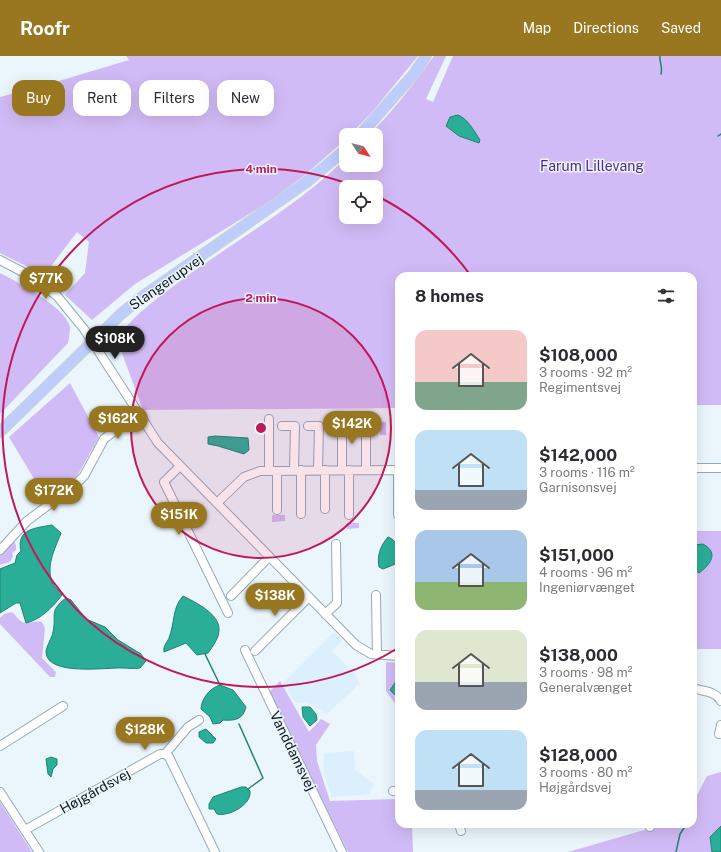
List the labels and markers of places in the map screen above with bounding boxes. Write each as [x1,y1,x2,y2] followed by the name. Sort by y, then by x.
[22,266,70,300] pin: $77K
[87,326,143,360] pin: $108K
[90,406,146,440] pin: $162K
[324,411,380,445] pin: $142K
[254,421,268,435] centre of rings
[26,478,82,512] pin: $172K
[151,502,207,536] pin: $151K
[247,583,303,617] pin: $138K
[117,717,173,751] pin: $128K

